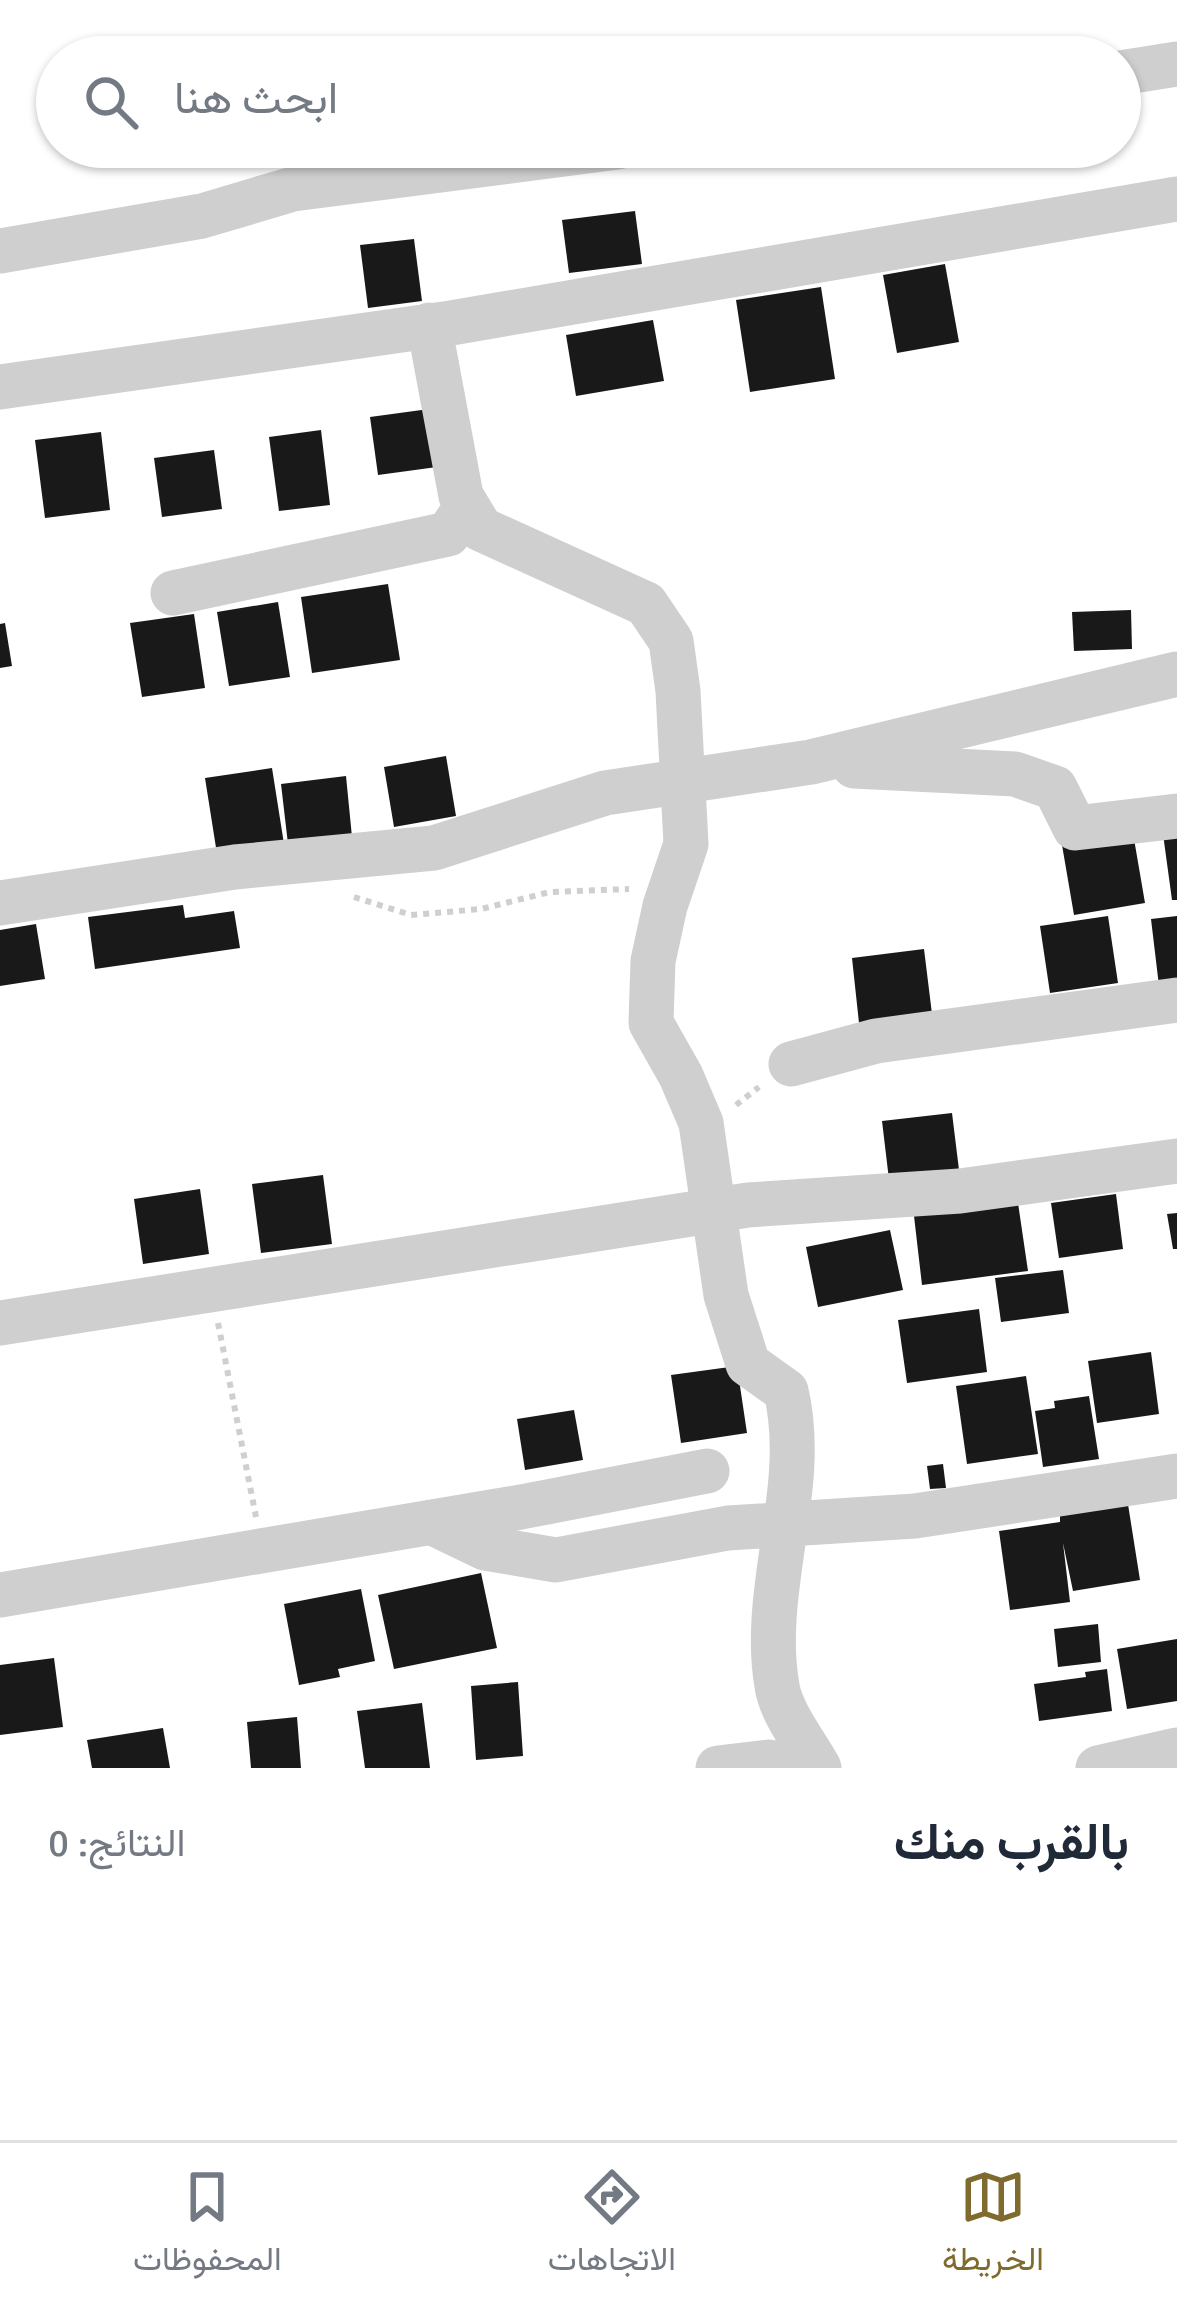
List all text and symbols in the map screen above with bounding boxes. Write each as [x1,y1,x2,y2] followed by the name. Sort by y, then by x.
[36,36,1141,168] search box
[78,69,144,135] icon: search
[174,71,338,126] text: ابحث هنا
[894,1811,1129,1874] text: بالقرب منك
[48,1819,185,1867] text: النتائج: 0
[133,2164,282,2288] tab: المحفوظات
[548,2164,676,2288] tab: الاتجاهات
[942,2164,1044,2288] tab: الخريطة

